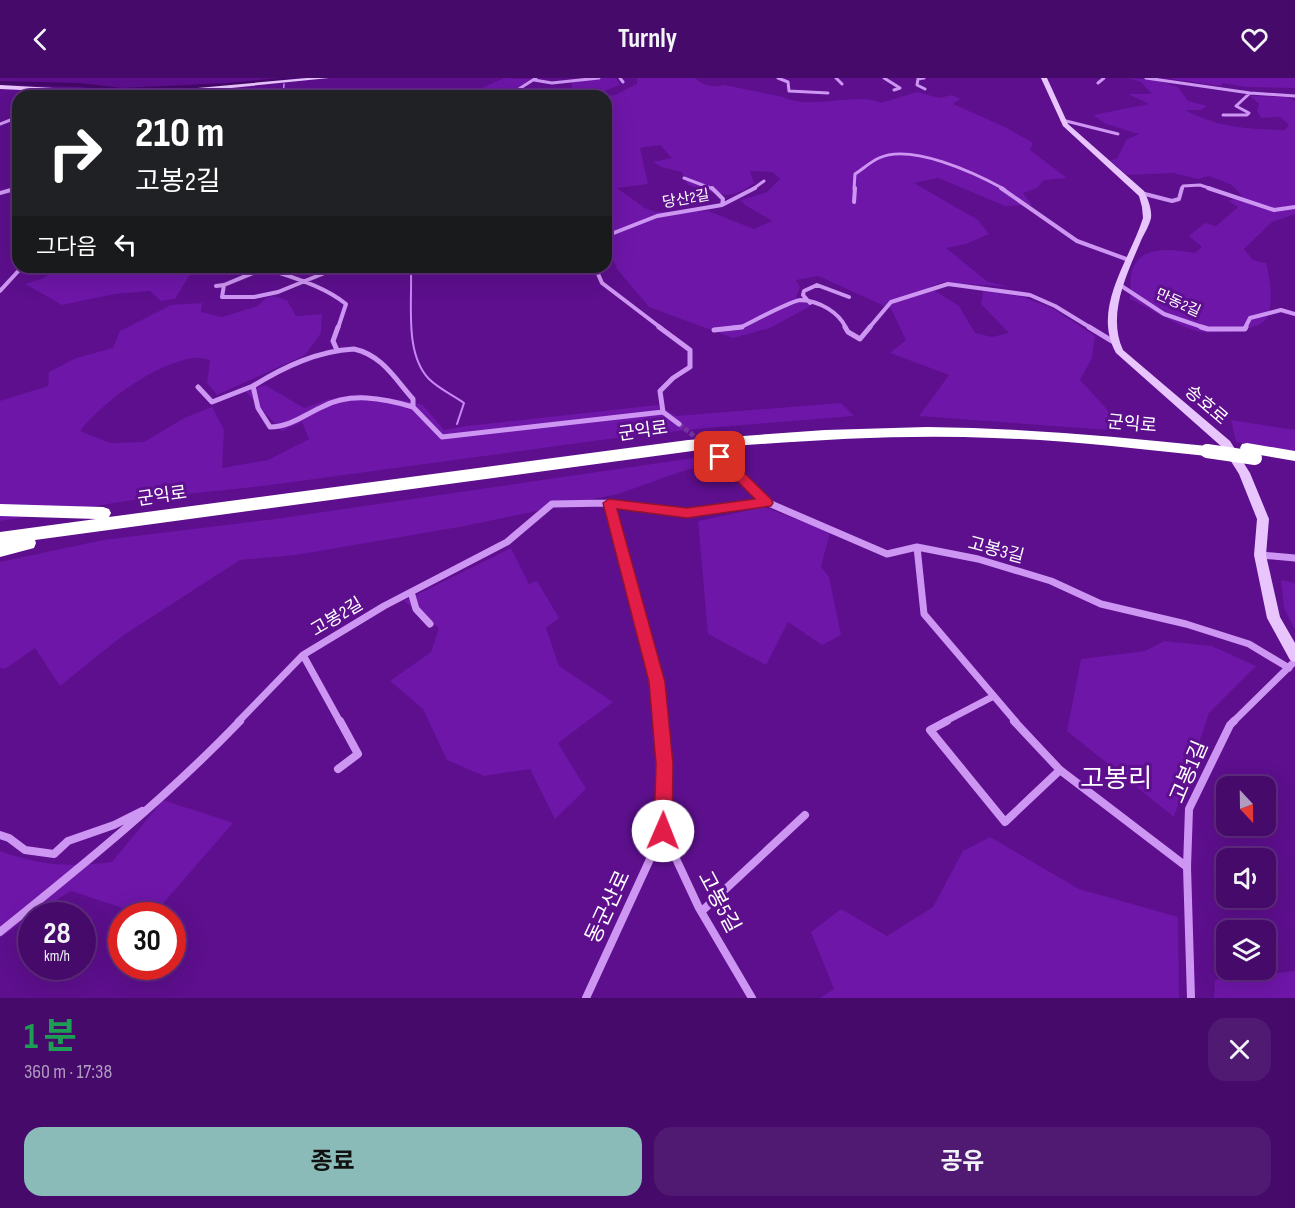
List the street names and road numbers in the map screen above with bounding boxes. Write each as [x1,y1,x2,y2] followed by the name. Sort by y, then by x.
[661,186,711,212] street label: 당산2길
[1152,285,1204,321] street label: 만동2길
[1180,381,1232,429] street label: 송호로
[1106,411,1158,437] street label: 군익로
[617,417,669,445] street label: 군익로
[136,482,188,510] street label: 군익로
[966,532,1026,568] street label: 고봉3길
[307,593,367,641] street label: 고봉2길
[1165,737,1213,807] street label: 고봉1길
[580,867,636,947] street label: 동군산로
[692,867,746,937] street label: 고봉5길

